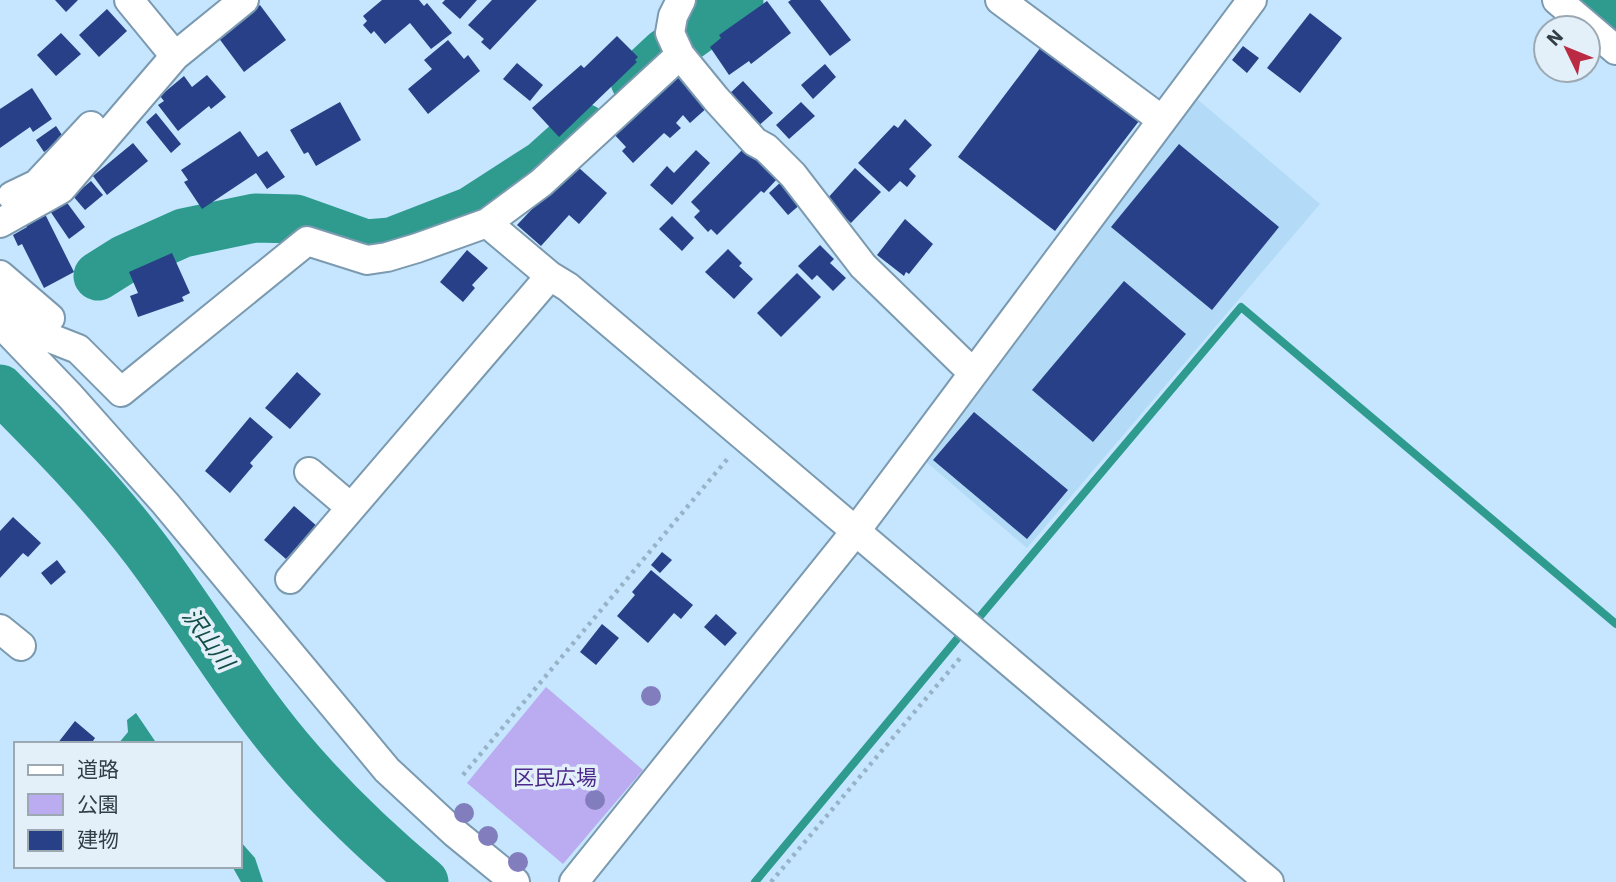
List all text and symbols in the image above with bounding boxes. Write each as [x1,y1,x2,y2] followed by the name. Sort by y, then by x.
[1532,14,1602,84] north arrow
[1541,24,1568,51] text: N
[177,601,243,677] water label: 沢山川
[14,742,242,868] legend
[77,755,119,783] text: 道路
[513,763,597,791] park label: 区民広場
[77,790,119,818] text: 公園
[77,825,119,853] text: 建物

